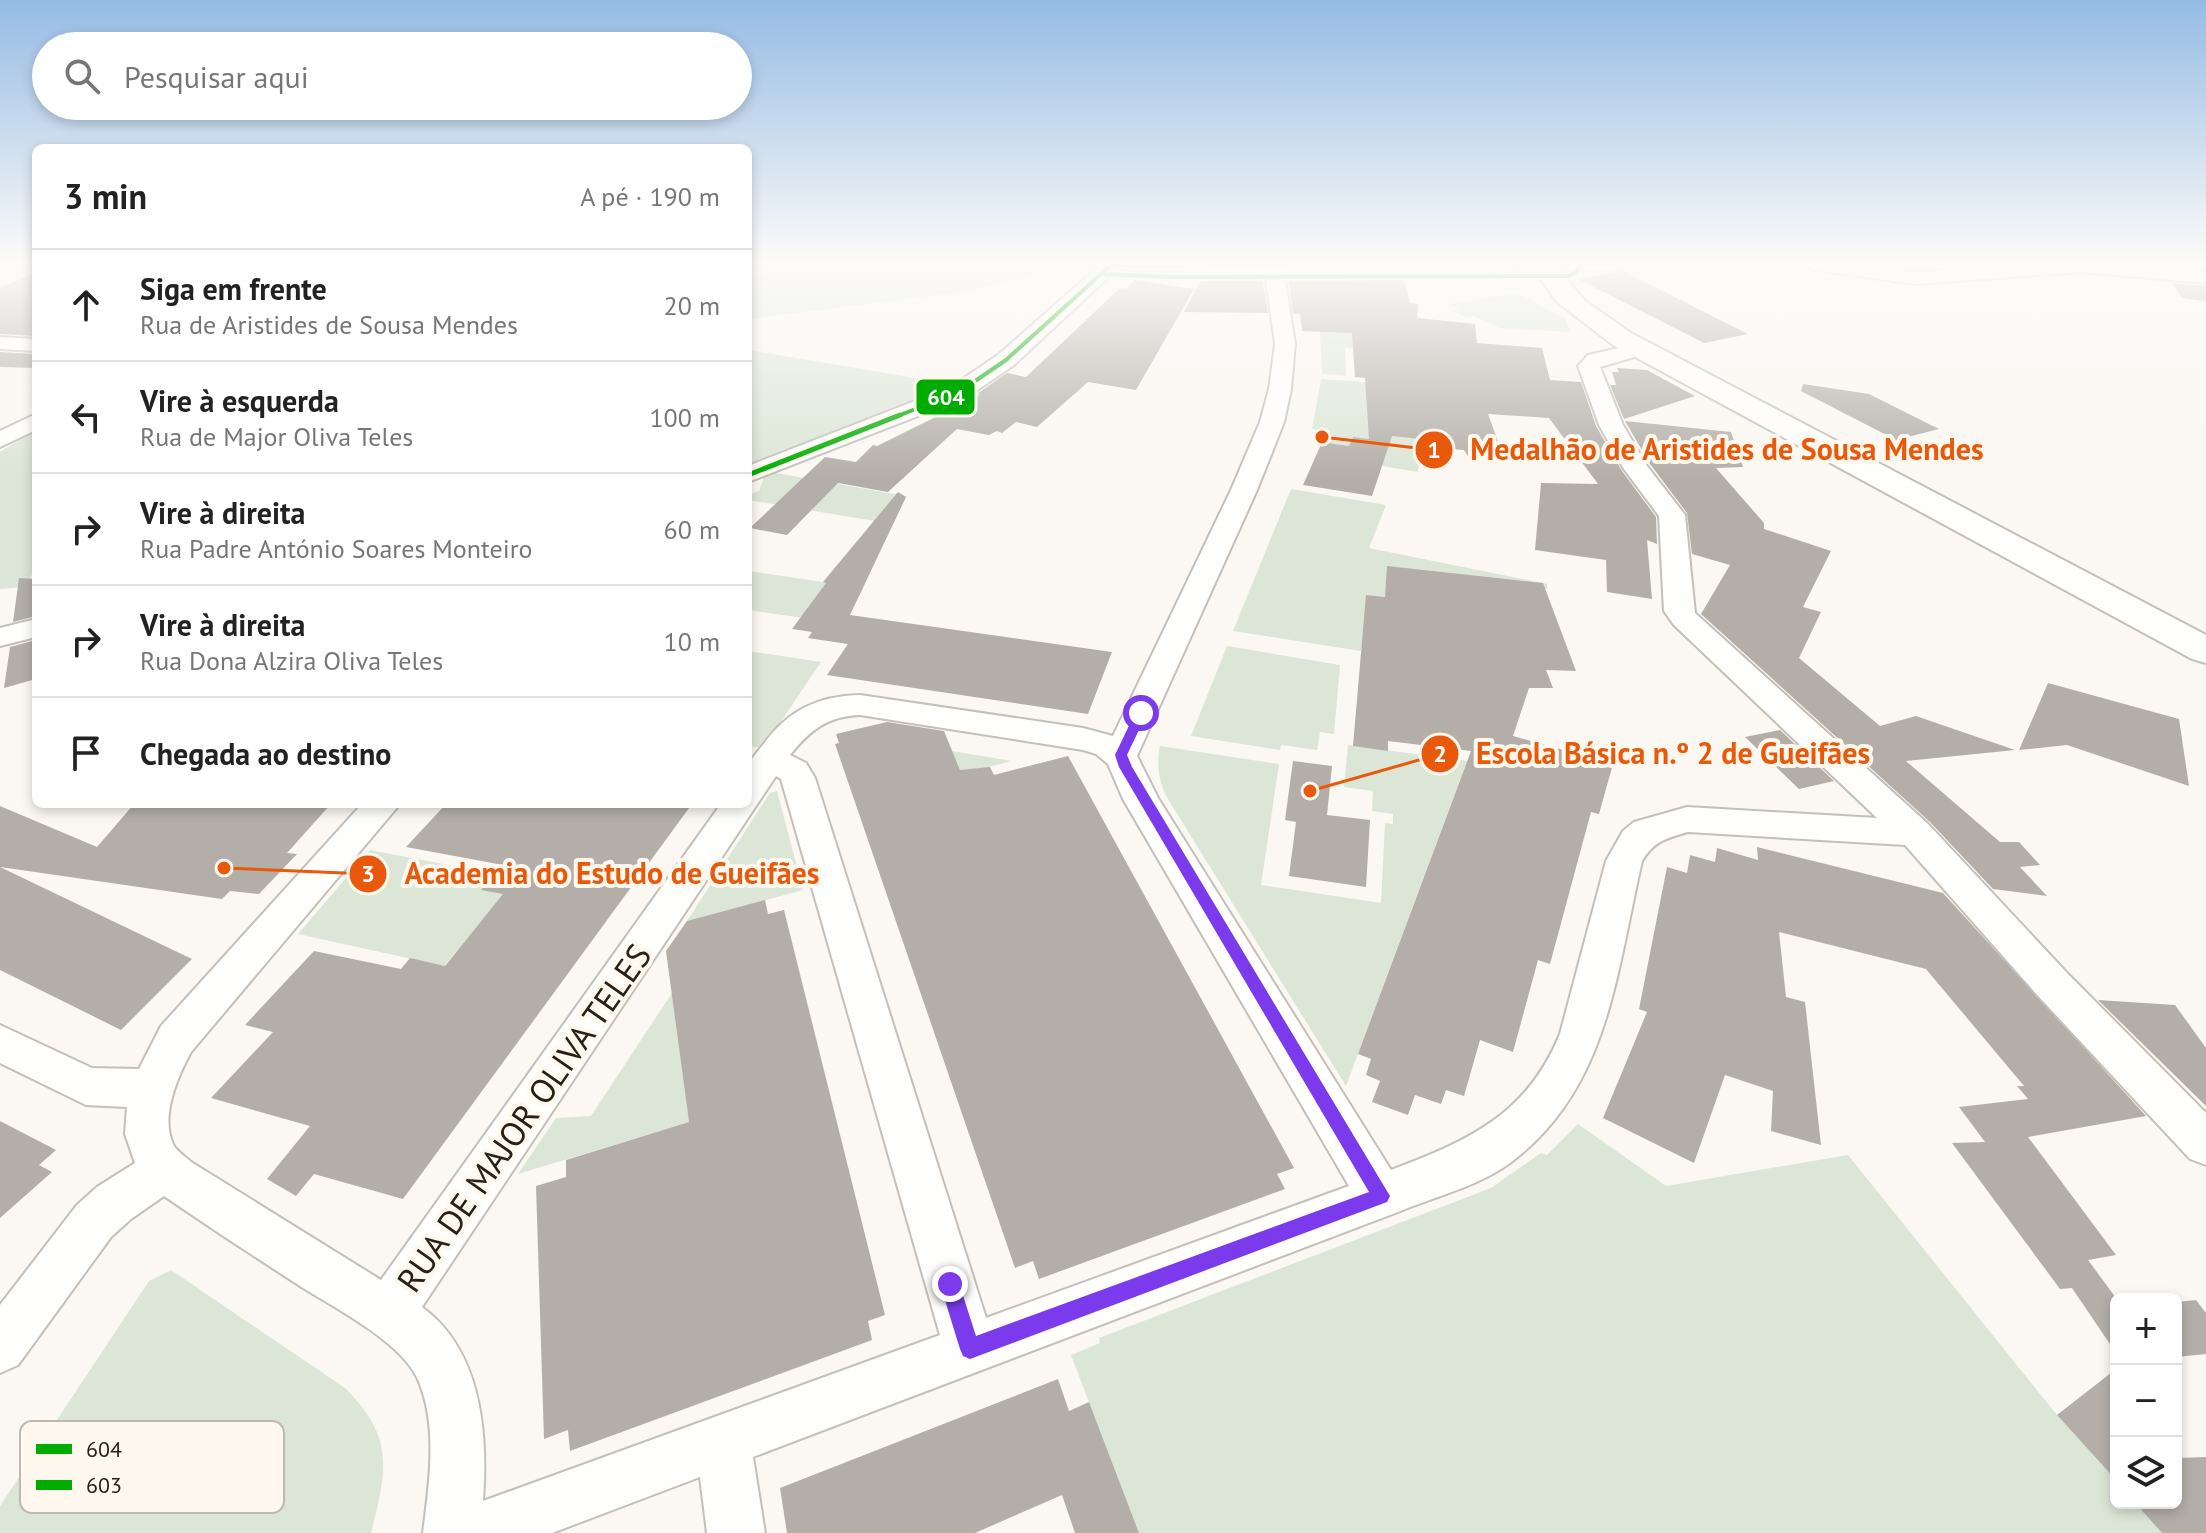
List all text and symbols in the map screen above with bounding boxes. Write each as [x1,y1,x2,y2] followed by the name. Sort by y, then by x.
[32,32,752,120] search box
[60,54,104,98] icon: search
[124,57,309,96] text: Pesquisar aqui
[64,174,147,218] text: 3 min
[580,180,720,213] text: A pé · 190 m
[140,269,327,308] text: Siga em frente
[64,283,108,327] icon: ahead
[664,289,720,322] text: 20 m
[140,308,518,341] text: Rua de Aristides de Sousa Mendes
[915,378,976,416] line badge: 604
[140,381,339,420] text: Vire à esquerda
[927,383,965,411] text: 604
[64,395,108,439] icon: left
[649,401,720,434] text: 100 m
[140,420,413,453] text: Rua de Major Oliva Teles
[1414,423,2000,477] callout: Medalhão de Aristides de Sousa Mendes
[1470,429,1984,468] text: Medalhão de Aristides de Sousa Mendes
[1427,434,1441,465] text: 1
[140,493,305,532] text: Vire à direita
[64,507,108,551] icon: right
[664,513,720,546] text: 60 m
[140,532,532,565] text: Rua Padre António Soares Monteiro
[140,605,305,644] text: Vire à direita
[64,619,108,663] icon: right
[664,625,720,658] text: 10 m
[140,644,443,677] text: Rua Dona Alzira Oliva Teles
[1123,695,1159,731] route start
[1420,727,1887,781] callout: Escola Básica n.º 2 de Gueifães
[64,731,108,775] icon: arrive
[1476,733,1870,772] text: Escola Básica n.º 2 de Gueifães
[140,734,391,773] text: Chegada ao destino
[1433,738,1447,769] text: 2
[348,847,835,901] callout: Academia do Estudo de Gueifães
[405,853,819,892] text: Academia do Estudo de Gueifães
[361,858,375,889] text: 3
[386,935,660,1300] street label: RUA DE MAJOR OLIVA TELES
[932,1266,968,1302] route end
[2110,1293,2182,1509] map controls
[2110,1293,2182,1365] button: +
[2110,1365,2182,1437] button: −
[20,1421,284,1513] legend
[86,1435,122,1463] text: 604
[2110,1437,2182,1509] button: layers
[86,1471,122,1499] text: 603

